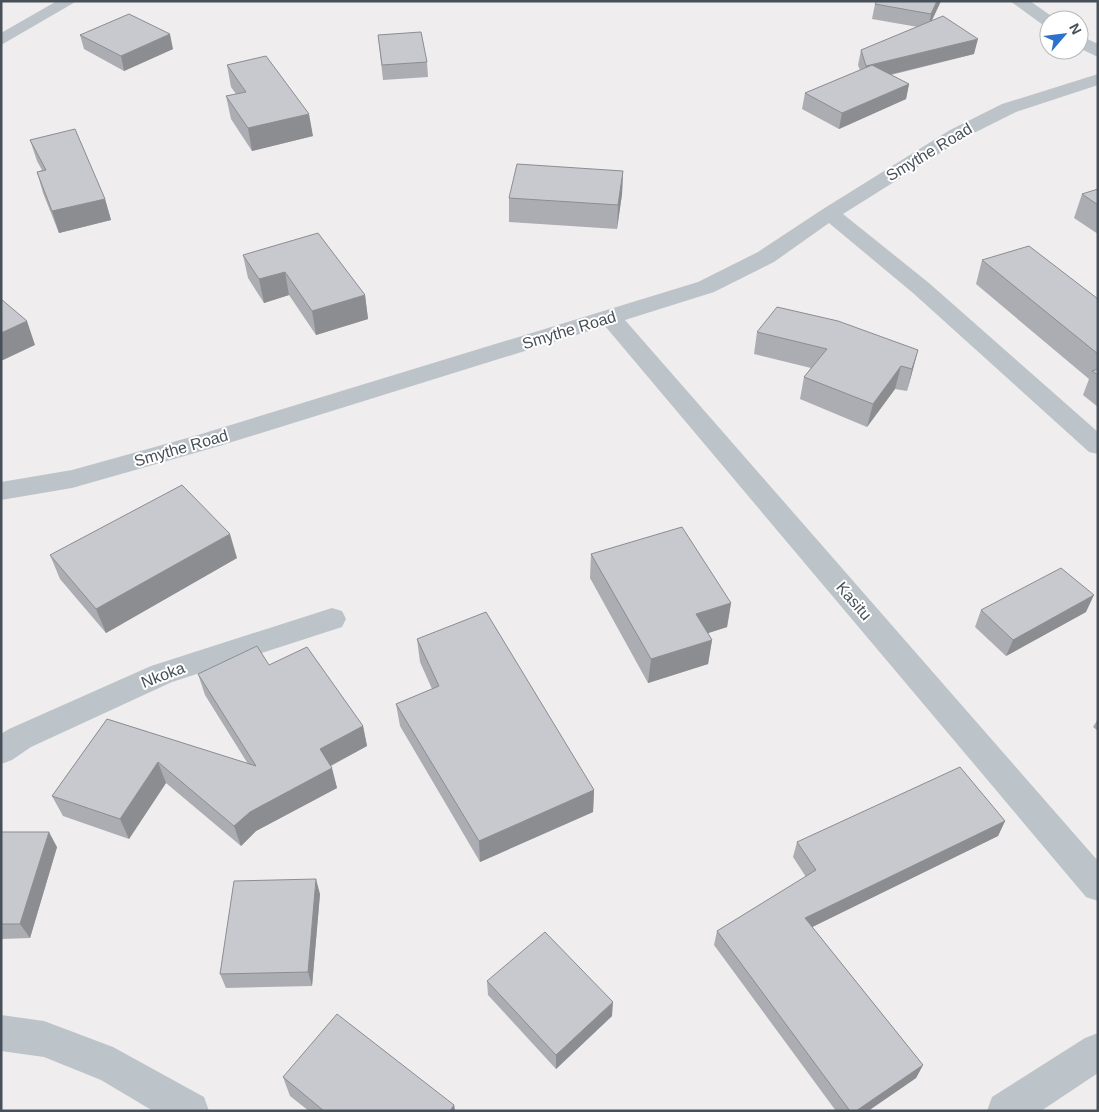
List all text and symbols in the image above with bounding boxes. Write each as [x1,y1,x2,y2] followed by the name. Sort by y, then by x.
[1039,10,1089,60] north arrow
[1066,21,1085,37] text: N
[883,120,975,184] street label: Smythe Road
[520,308,618,352] street label: Smythe Road
[132,426,230,470] street label: Smythe Road
[833,579,875,623] street label: Kasitu
[139,659,187,691] street label: Nkoka

